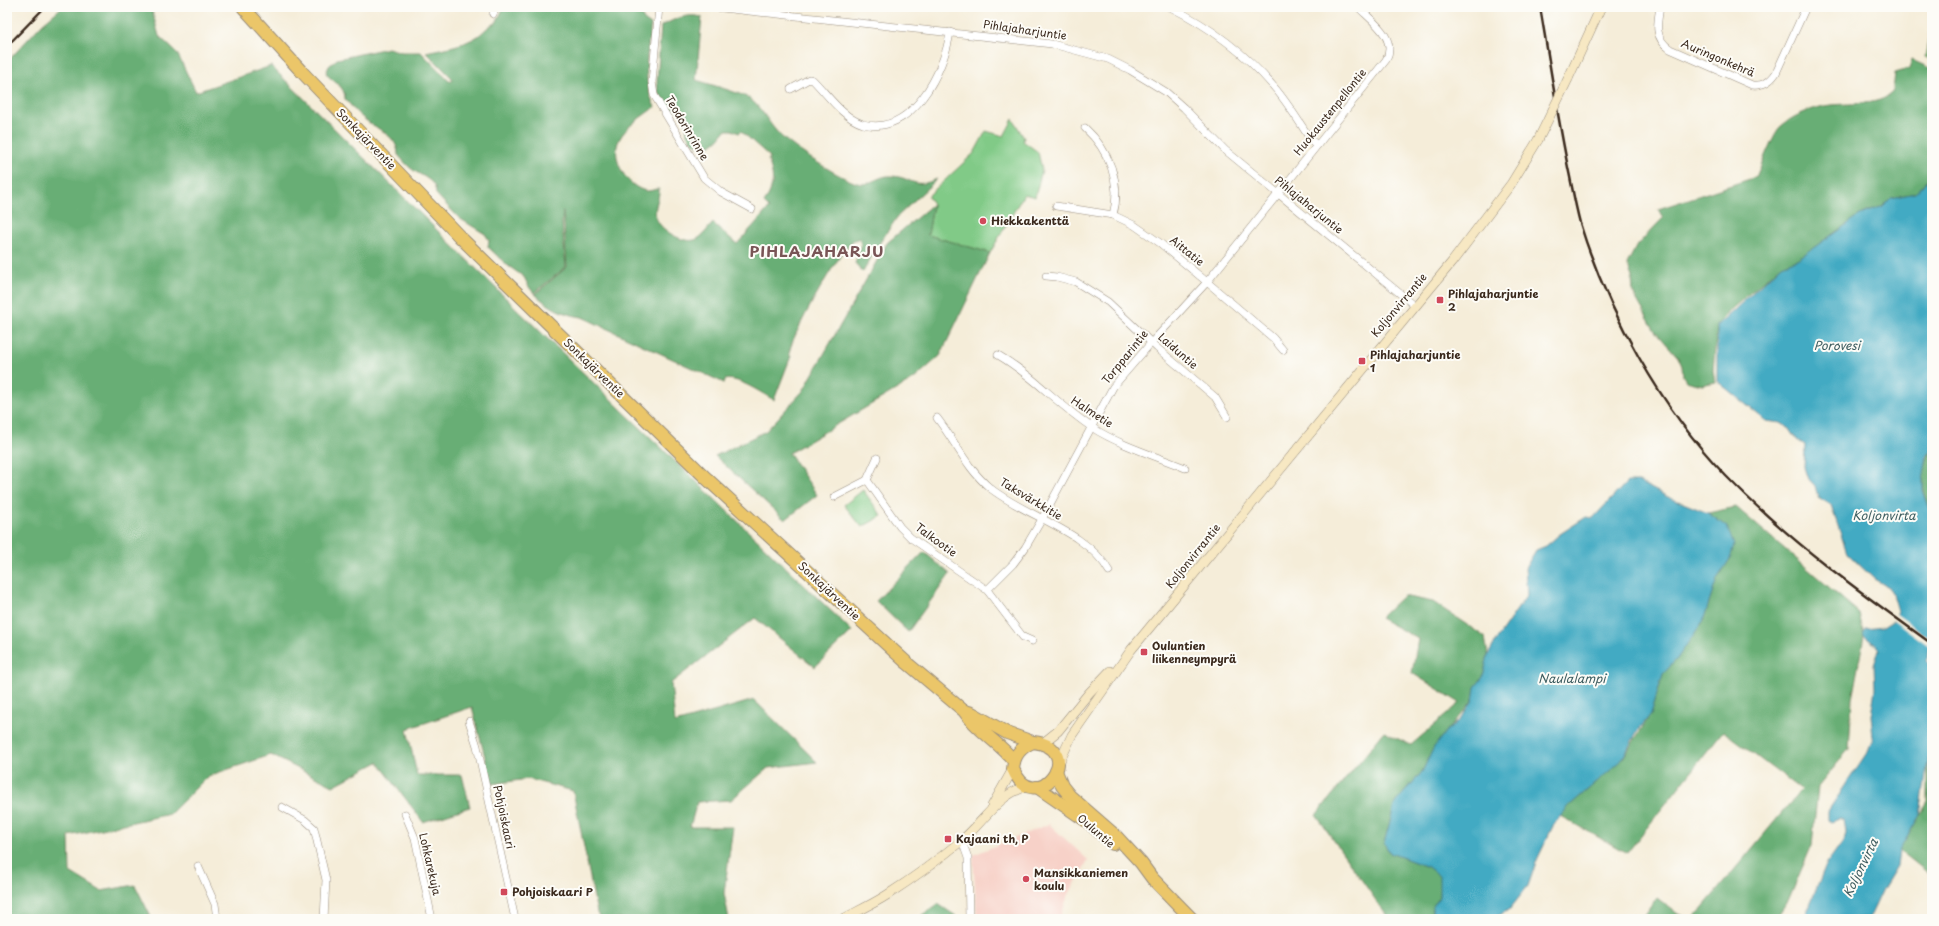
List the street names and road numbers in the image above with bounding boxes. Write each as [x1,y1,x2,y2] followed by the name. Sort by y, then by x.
[982,15,1068,44] street label: Pihlajaharjuntie
[1679,34,1758,81] street label: Auringonkehrä
[1289,65,1370,159] street label: Huokaustenpellontie
[661,92,713,163] street label: Teodorinrinne
[333,104,400,173] street label: Sonkajärventie
[1271,172,1347,238] street label: Pihlajaharjuntie
[1166,231,1208,270] street label: Aittatie
[1367,269,1431,340] street label: Koljonvirrantie
[1097,326,1152,388] street label: Torpparintie
[1155,328,1202,373] street label: Laiduntie
[560,334,629,401] street label: Sonkajärventie
[1068,392,1117,432] street label: Halmetie
[997,473,1066,524] street label: Taksvärkkitie
[912,519,961,561] street label: Talkootie
[1161,519,1224,592] street label: Koljonvirrantie
[795,557,864,624] street label: Sonkajärventie
[489,783,520,850] street label: Pohjoiskaari
[1074,810,1119,852] street label: Ouluntie
[415,831,446,897] street label: Lohkarekuja

